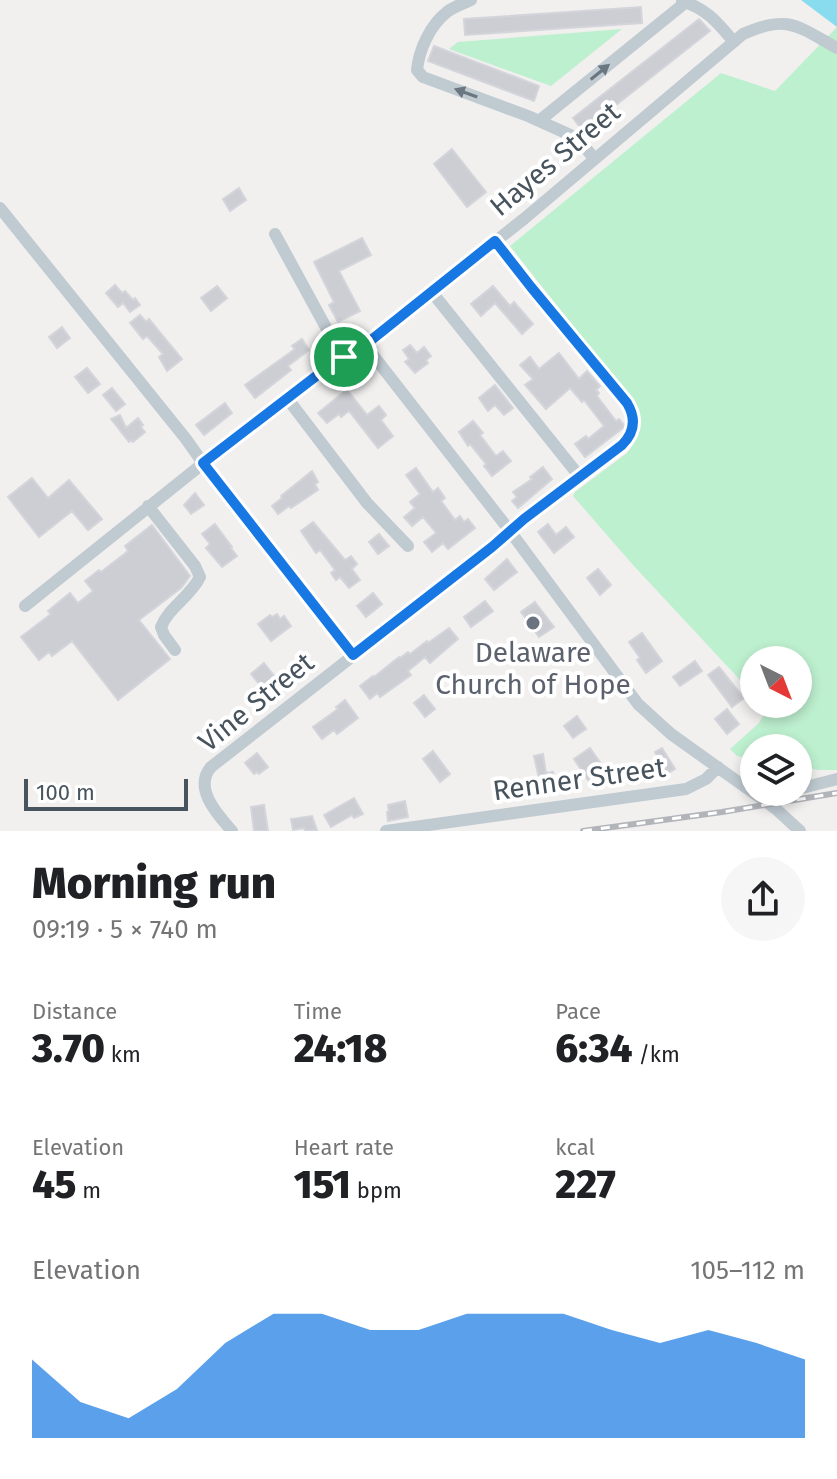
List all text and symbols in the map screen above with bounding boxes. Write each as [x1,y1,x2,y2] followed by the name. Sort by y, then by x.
[590,64,610,81] one-way arrow
[454,86,478,99] one-way arrow
[483,95,627,223] street label: Hayes Street
[310,323,378,391] pin
[322,335,366,379] icon: arrive
[524,614,542,632] marker: Delaware Church of Hope
[435,636,631,701] place label: Delaware Church of Hope
[192,645,321,758] street label: Vine Street
[740,646,812,718] north arrow
[740,646,812,806] map controls
[740,734,812,806] button: layers
[491,750,668,807] street label: Renner Street
[24,775,188,811] scale bar
[36,779,95,806] text: 100 m
[32,857,276,910] text: Morning run
[721,857,805,941] button: share
[32,914,218,945] text: 09:19 · 5 × 740 m
[32,998,117,1025] text: Distance
[294,998,342,1025] text: Time
[555,998,601,1025] text: Pace
[32,1025,105,1073] text: 3.70
[294,1025,387,1073] text: 24:18
[555,1025,633,1073] text: 6:34
[105,1041,141,1068] text: km
[633,1041,680,1068] text: /km
[32,1134,124,1161] text: Elevation
[294,1134,394,1161] text: Heart rate
[555,1134,595,1161] text: kcal
[32,1161,76,1209] text: 45
[294,1161,351,1209] text: 151
[555,1161,616,1209] text: 227
[76,1177,101,1204] text: m
[351,1177,402,1204] text: bpm
[32,1255,141,1286] text: Elevation
[690,1255,805,1286] text: 105–112 m

